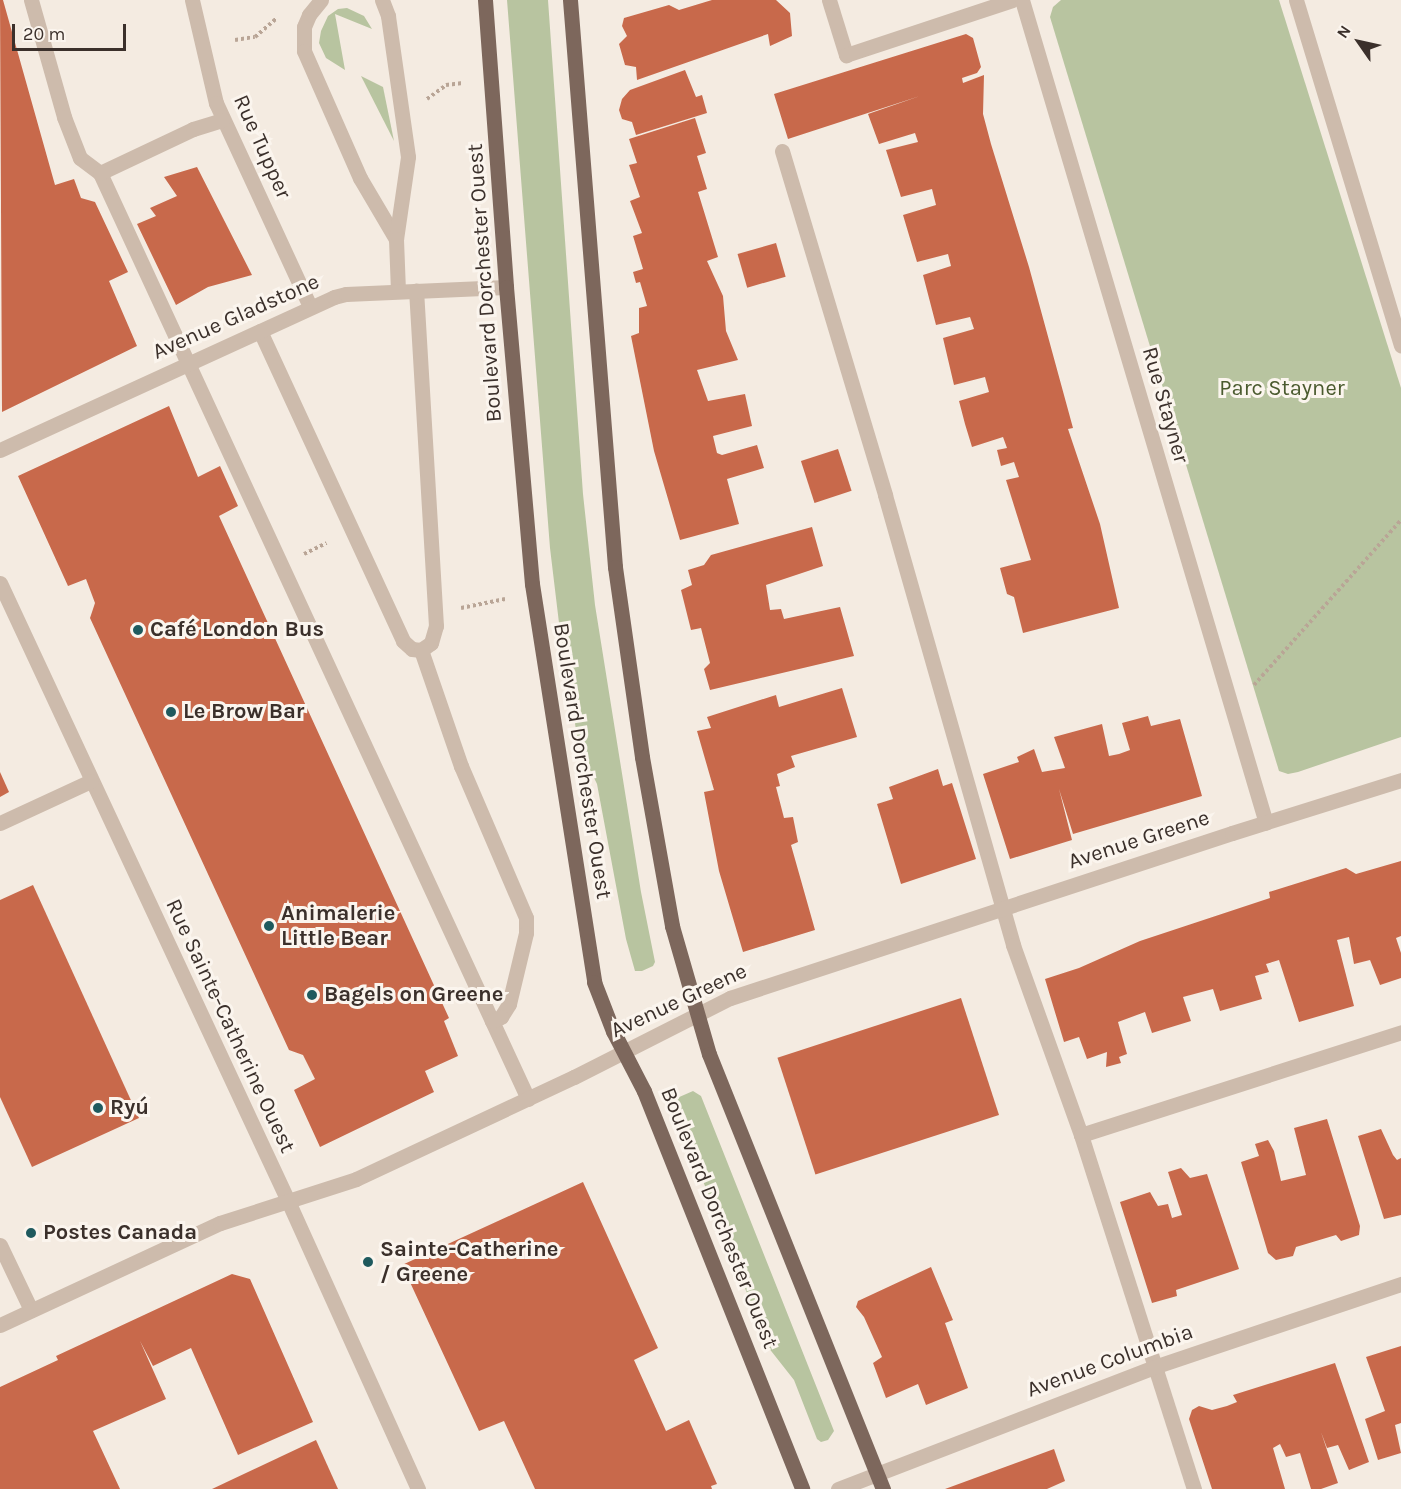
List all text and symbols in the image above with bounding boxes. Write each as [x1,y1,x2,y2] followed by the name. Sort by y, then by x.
[15,12,129,50] scale bar
[1329,12,1389,72] north arrow
[1333,22,1355,42] text: N
[23,23,65,45] text: 20 m
[227,91,297,203] street label: Rue Tupper
[462,143,508,423] street label: Boulevard Dorchester Ouest
[149,268,323,366] street label: Avenue Gladstone
[1136,344,1194,466] street label: Rue Stayner
[1219,376,1345,402] park label: Parc Stayner
[150,617,324,643] place label: Café London Bus
[547,621,617,901] street label: Boulevard Dorchester Ouest
[131,623,145,637] marker: Café London Bus
[183,699,304,725] place label: Le Brow Bar
[164,705,178,719] marker: Le Brow Bar
[1065,805,1213,875] street label: Avenue Greene
[159,895,301,1157] street label: Rue Sainte-Catherine Ouest
[281,900,395,951] place label: Animalerie Little Bear
[262,919,276,933] marker: Animalerie Little Bear
[607,958,751,1044] street label: Avenue Greene
[324,982,503,1008] place label: Bagels on Greene
[305,988,319,1002] marker: Bagels on Greene
[654,1084,784,1352] street label: Boulevard Dorchester Ouest
[110,1095,149,1121] place label: Ryú
[91,1101,105,1115] marker: Ryú
[43,1220,197,1246] place label: Postes Canada
[24,1226,38,1240] marker: Postes Canada
[380,1236,558,1288] place label: Sainte-Catherine / Greene
[361,1255,375,1269] marker: Sainte-Catherine / Greene
[1023,1319,1197,1403] street label: Avenue Columbia

